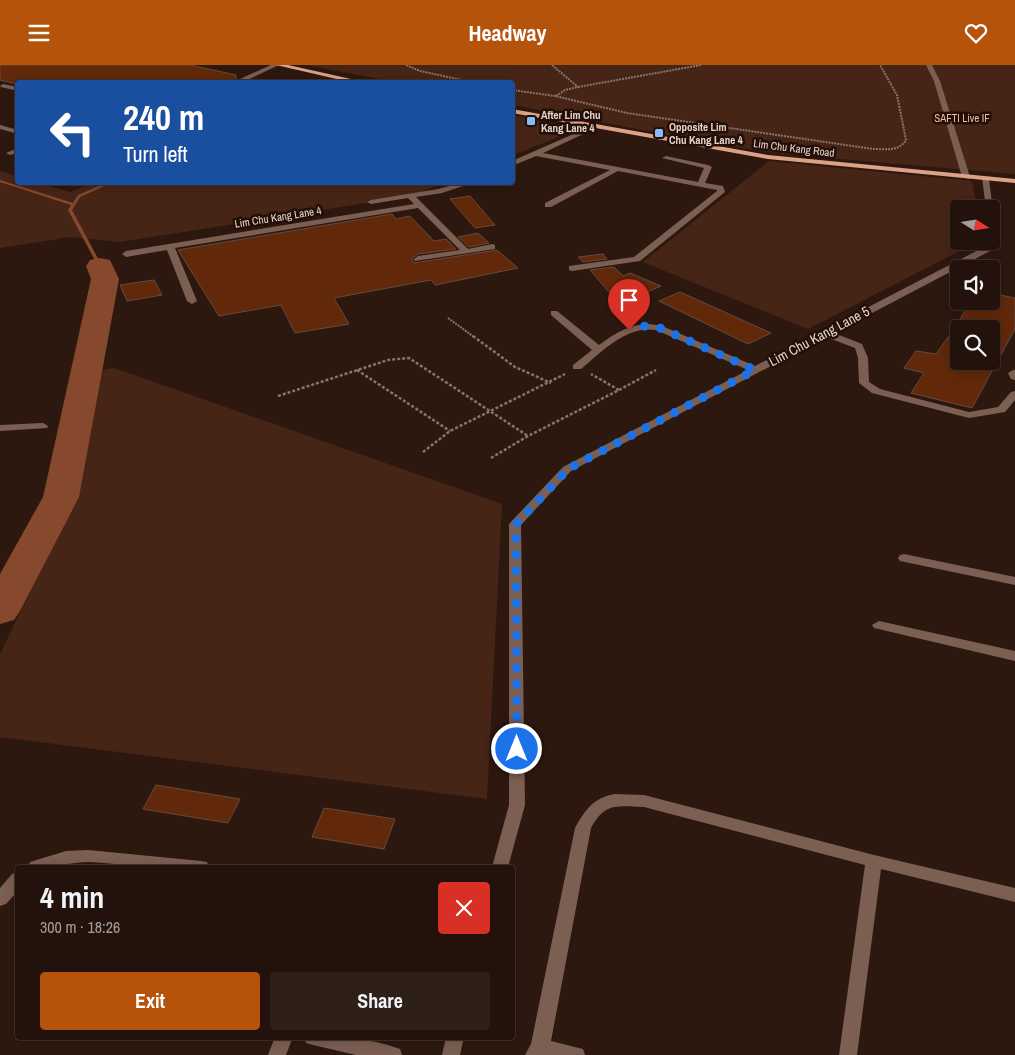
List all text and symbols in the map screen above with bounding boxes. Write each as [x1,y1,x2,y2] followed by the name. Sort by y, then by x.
[468,18,547,48] text: Headway
[25,19,53,47] icon: menu
[962,19,990,47] icon: heart
[123,94,204,141] text: 240 m
[40,100,105,165] icon: left
[541,108,601,135] place label: After Lim Chu Kang Lane 4
[934,111,990,125] park label: SAFTI Live IF
[525,115,537,127] marker: After Lim Chu Kang Lane 4
[669,120,743,147] place label: Opposite Lim Chu Kang Lane 4
[653,127,665,139] marker: Opposite Lim Chu Kang Lane 4
[753,136,835,160] street label: Lim Chu Kang Road
[123,139,188,169] text: Turn left
[950,200,1000,250] north arrow
[950,200,1000,370] map controls
[234,203,322,231] street label: Lim Chu Kang Lane 4
[950,260,1000,310] button: sound
[608,279,650,330] pin
[615,286,643,314] icon: arrive
[765,302,873,370] street label: Lim Chu Kang Lane 5
[950,320,1000,370] button: search
[490,722,542,774] position arrow
[40,877,104,917] text: 4 min
[438,882,490,934] button: close
[40,916,120,938] text: 300 m · 18:26
[40,972,260,1030] button: Exit
[270,972,490,1030] button: Share

